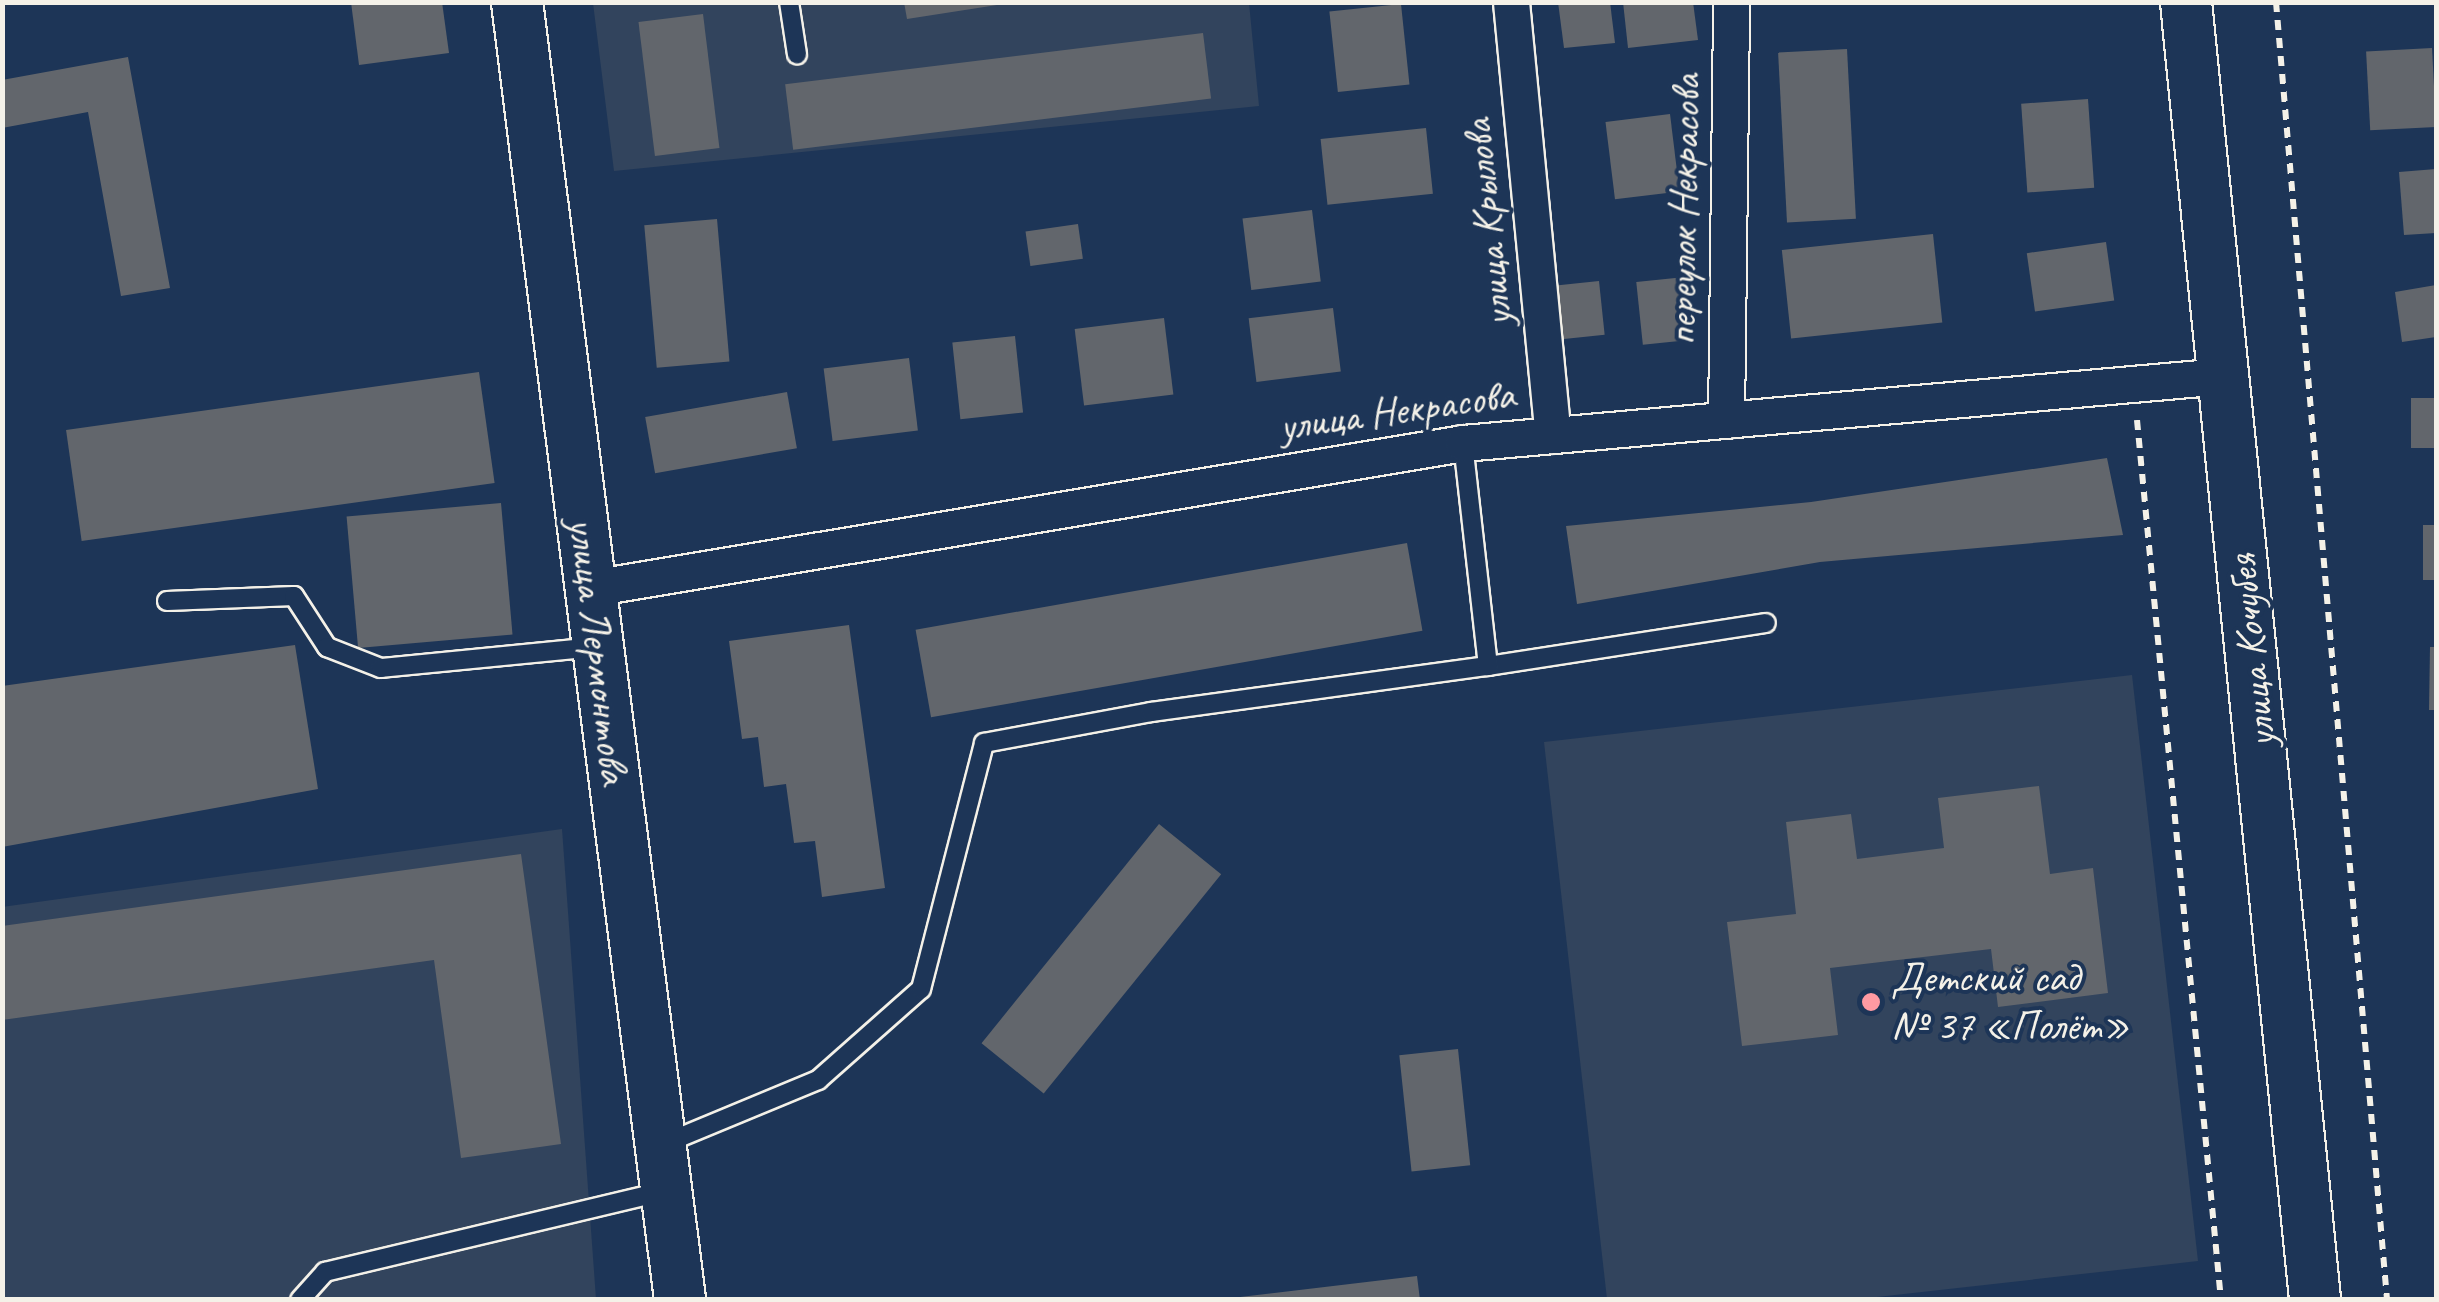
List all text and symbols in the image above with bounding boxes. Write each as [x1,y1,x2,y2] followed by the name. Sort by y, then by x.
[1656,73,1712,347] street label: переулок Некрасова
[1452,118,1524,328] street label: улица Крылова
[1276,369,1518,453] street label: улица Некрасова
[557,515,639,787] street label: улица Лермонтова
[2217,552,2287,750] street label: улица Кочубея
[1891,953,2130,1052] place label: Детский сад № 37 «Полёт»
[1860,991,1882,1013] marker: Детский сад № 37 «Полёт»

